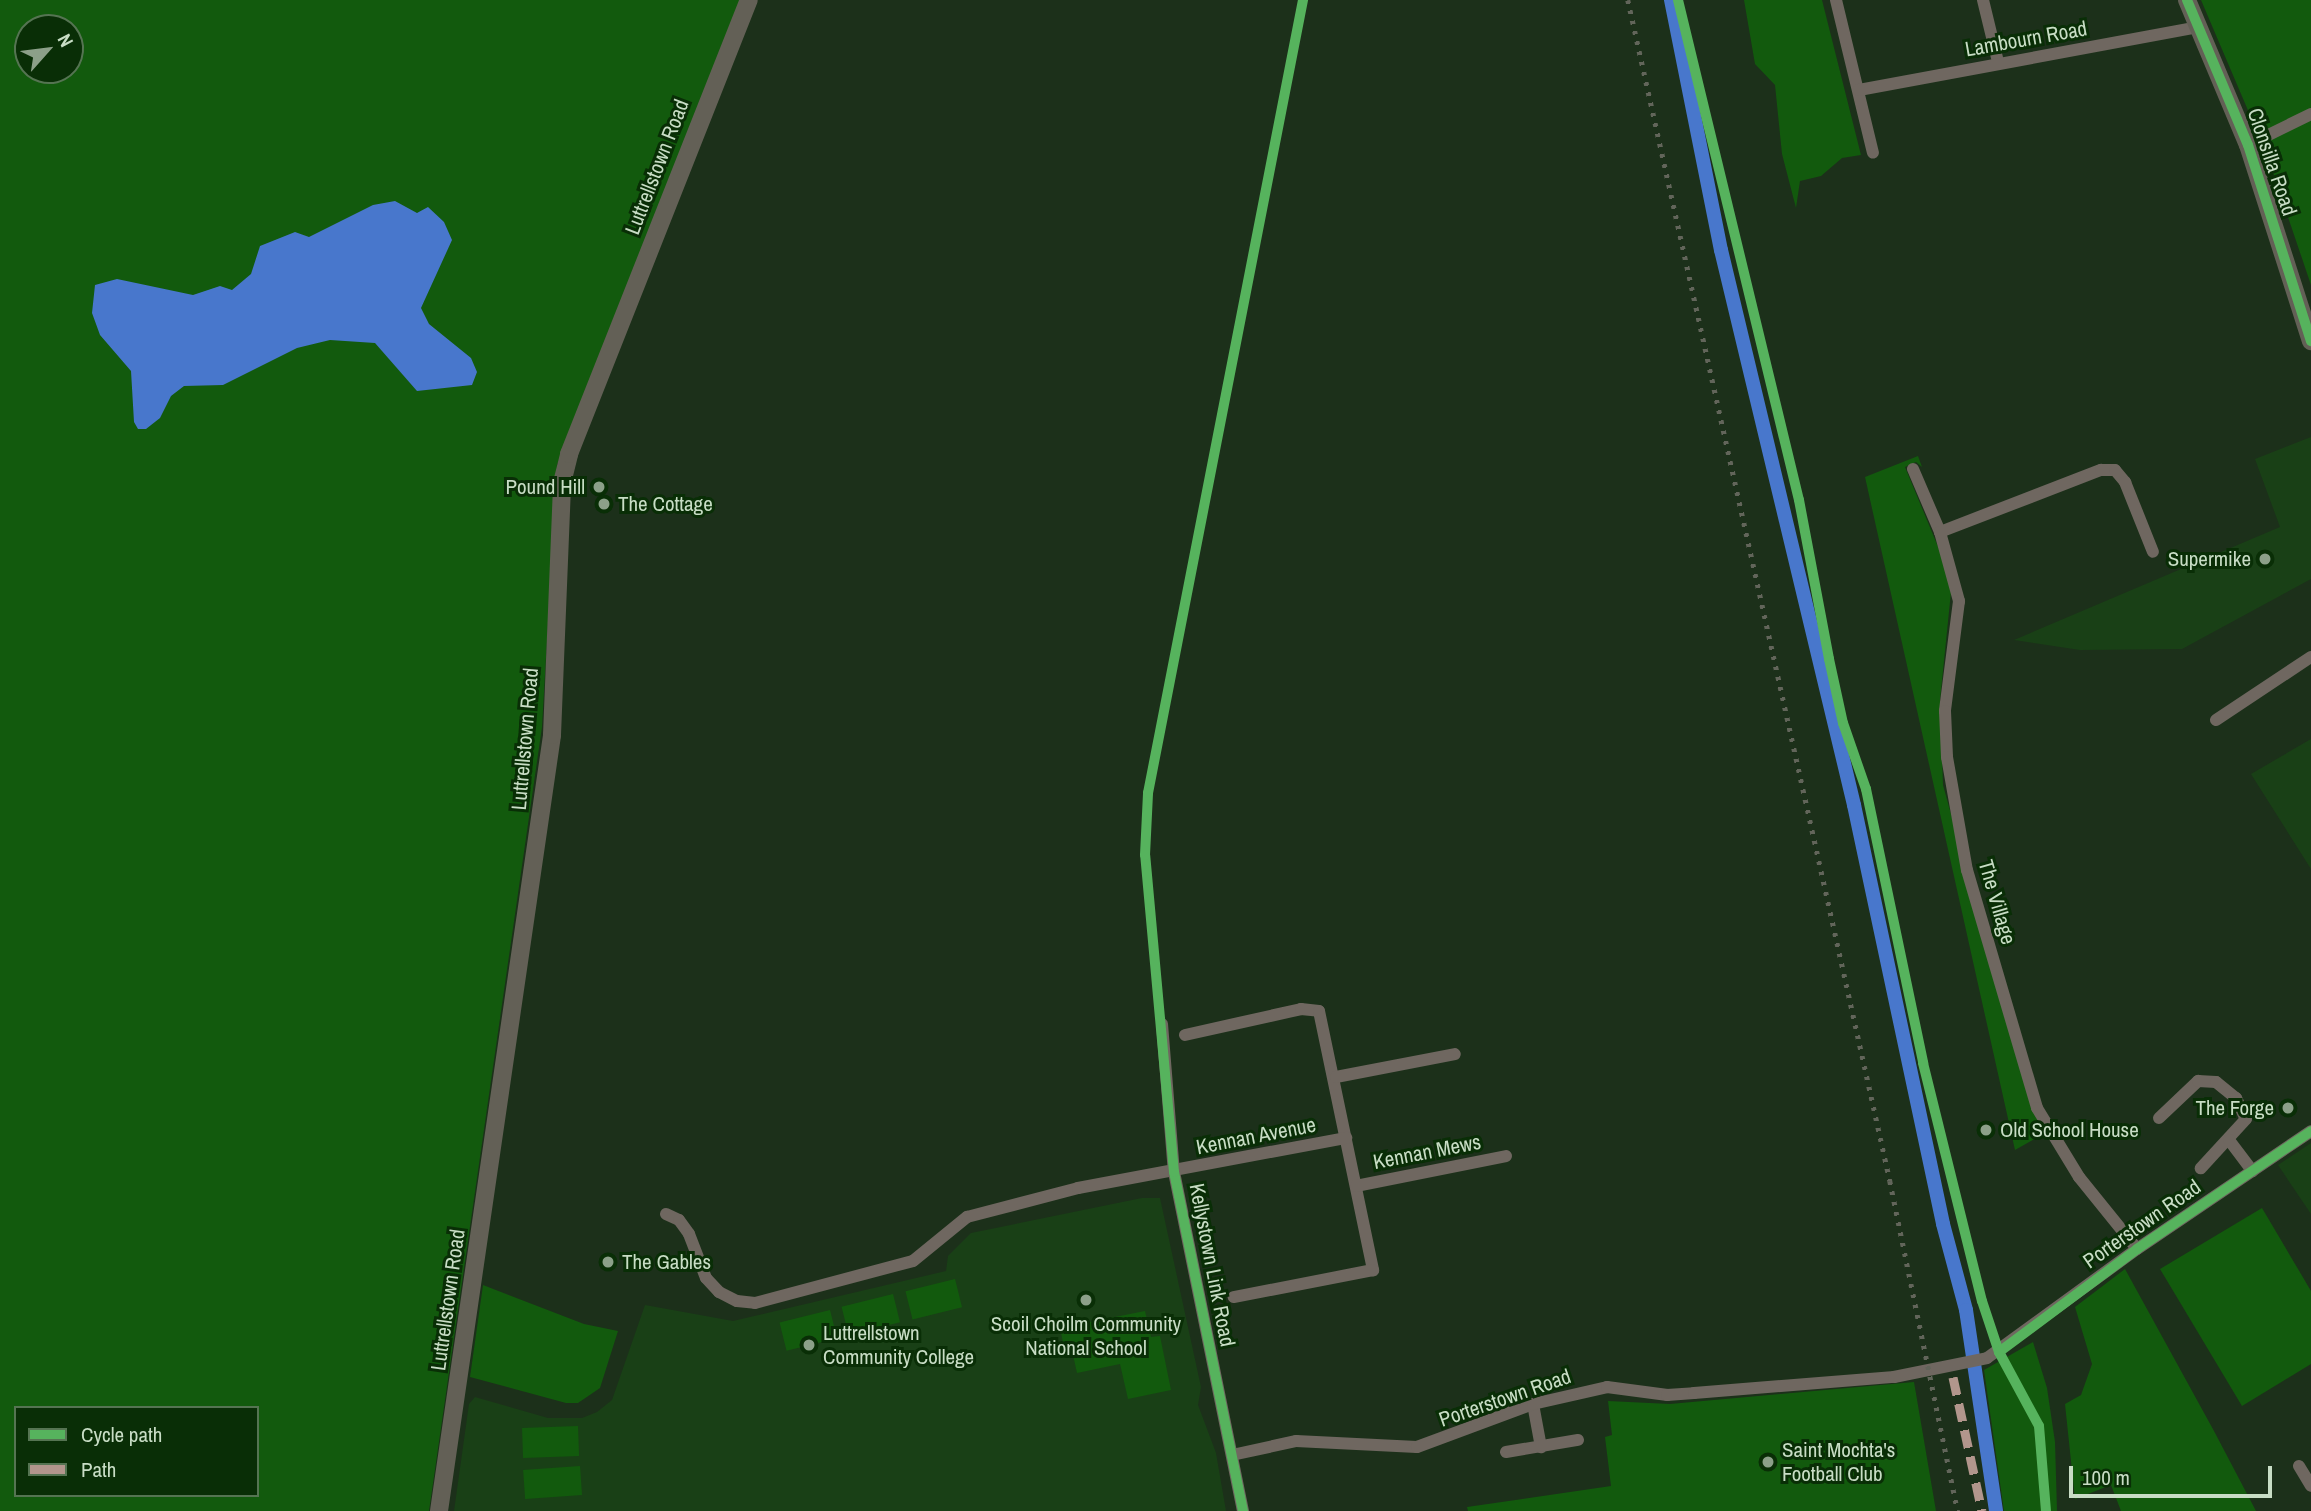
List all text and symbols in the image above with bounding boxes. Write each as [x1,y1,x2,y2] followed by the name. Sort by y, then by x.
[14,14,84,84] north arrow
[1963,16,2089,62] street label: Lambourn Road
[52,29,80,51] text: N
[620,96,694,238] street label: Luttrellstown Road
[2242,105,2302,219] street label: Clonsilla Road
[506,474,585,500] place label: Pound Hill
[591,479,607,495] marker: Pound Hill
[618,491,713,517] place label: The Cottage
[596,496,612,512] marker: The Cottage
[2168,546,2251,572] place label: Supermike
[2257,551,2273,567] marker: Supermike
[506,667,544,811] street label: Luttrellstown Road
[1973,857,2021,947] street label: The Village
[2195,1095,2274,1121] place label: The Forge
[2280,1100,2296,1116] marker: The Forge
[1194,1112,1318,1160] street label: Kennan Avenue
[2000,1117,2139,1143] place label: Old School House
[1978,1122,1994,1138] marker: Old School House
[1371,1129,1483,1175] street label: Kennan Mews
[2078,1174,2206,1274] street label: Porterstown Road
[1184,1181,1240,1349] street label: Kellystown Link Road
[426,1228,470,1372] street label: Luttrellstown Road
[622,1249,711,1275] place label: The Gables
[600,1254,616,1270] marker: The Gables
[1078,1292,1094,1308] marker: Scoil Choilm Community National School
[991,1311,1181,1361] place label: Scoil Choilm Community National School
[823,1320,974,1370] place label: Luttrellstown Community College
[801,1337,817,1353] marker: Luttrellstown Community College
[1436,1364,1574,1432] street label: Porterstown Road
[14,1406,259,1497] legend
[81,1420,162,1449] text: Cycle path
[1782,1437,1895,1487] place label: Saint Mochta's Football Club
[2073,1452,2276,1496] scale bar
[1760,1454,1776,1470] marker: Saint Mochta's Football Club
[81,1455,116,1484] text: Path
[2082,1463,2130,1492] text: 100 m

